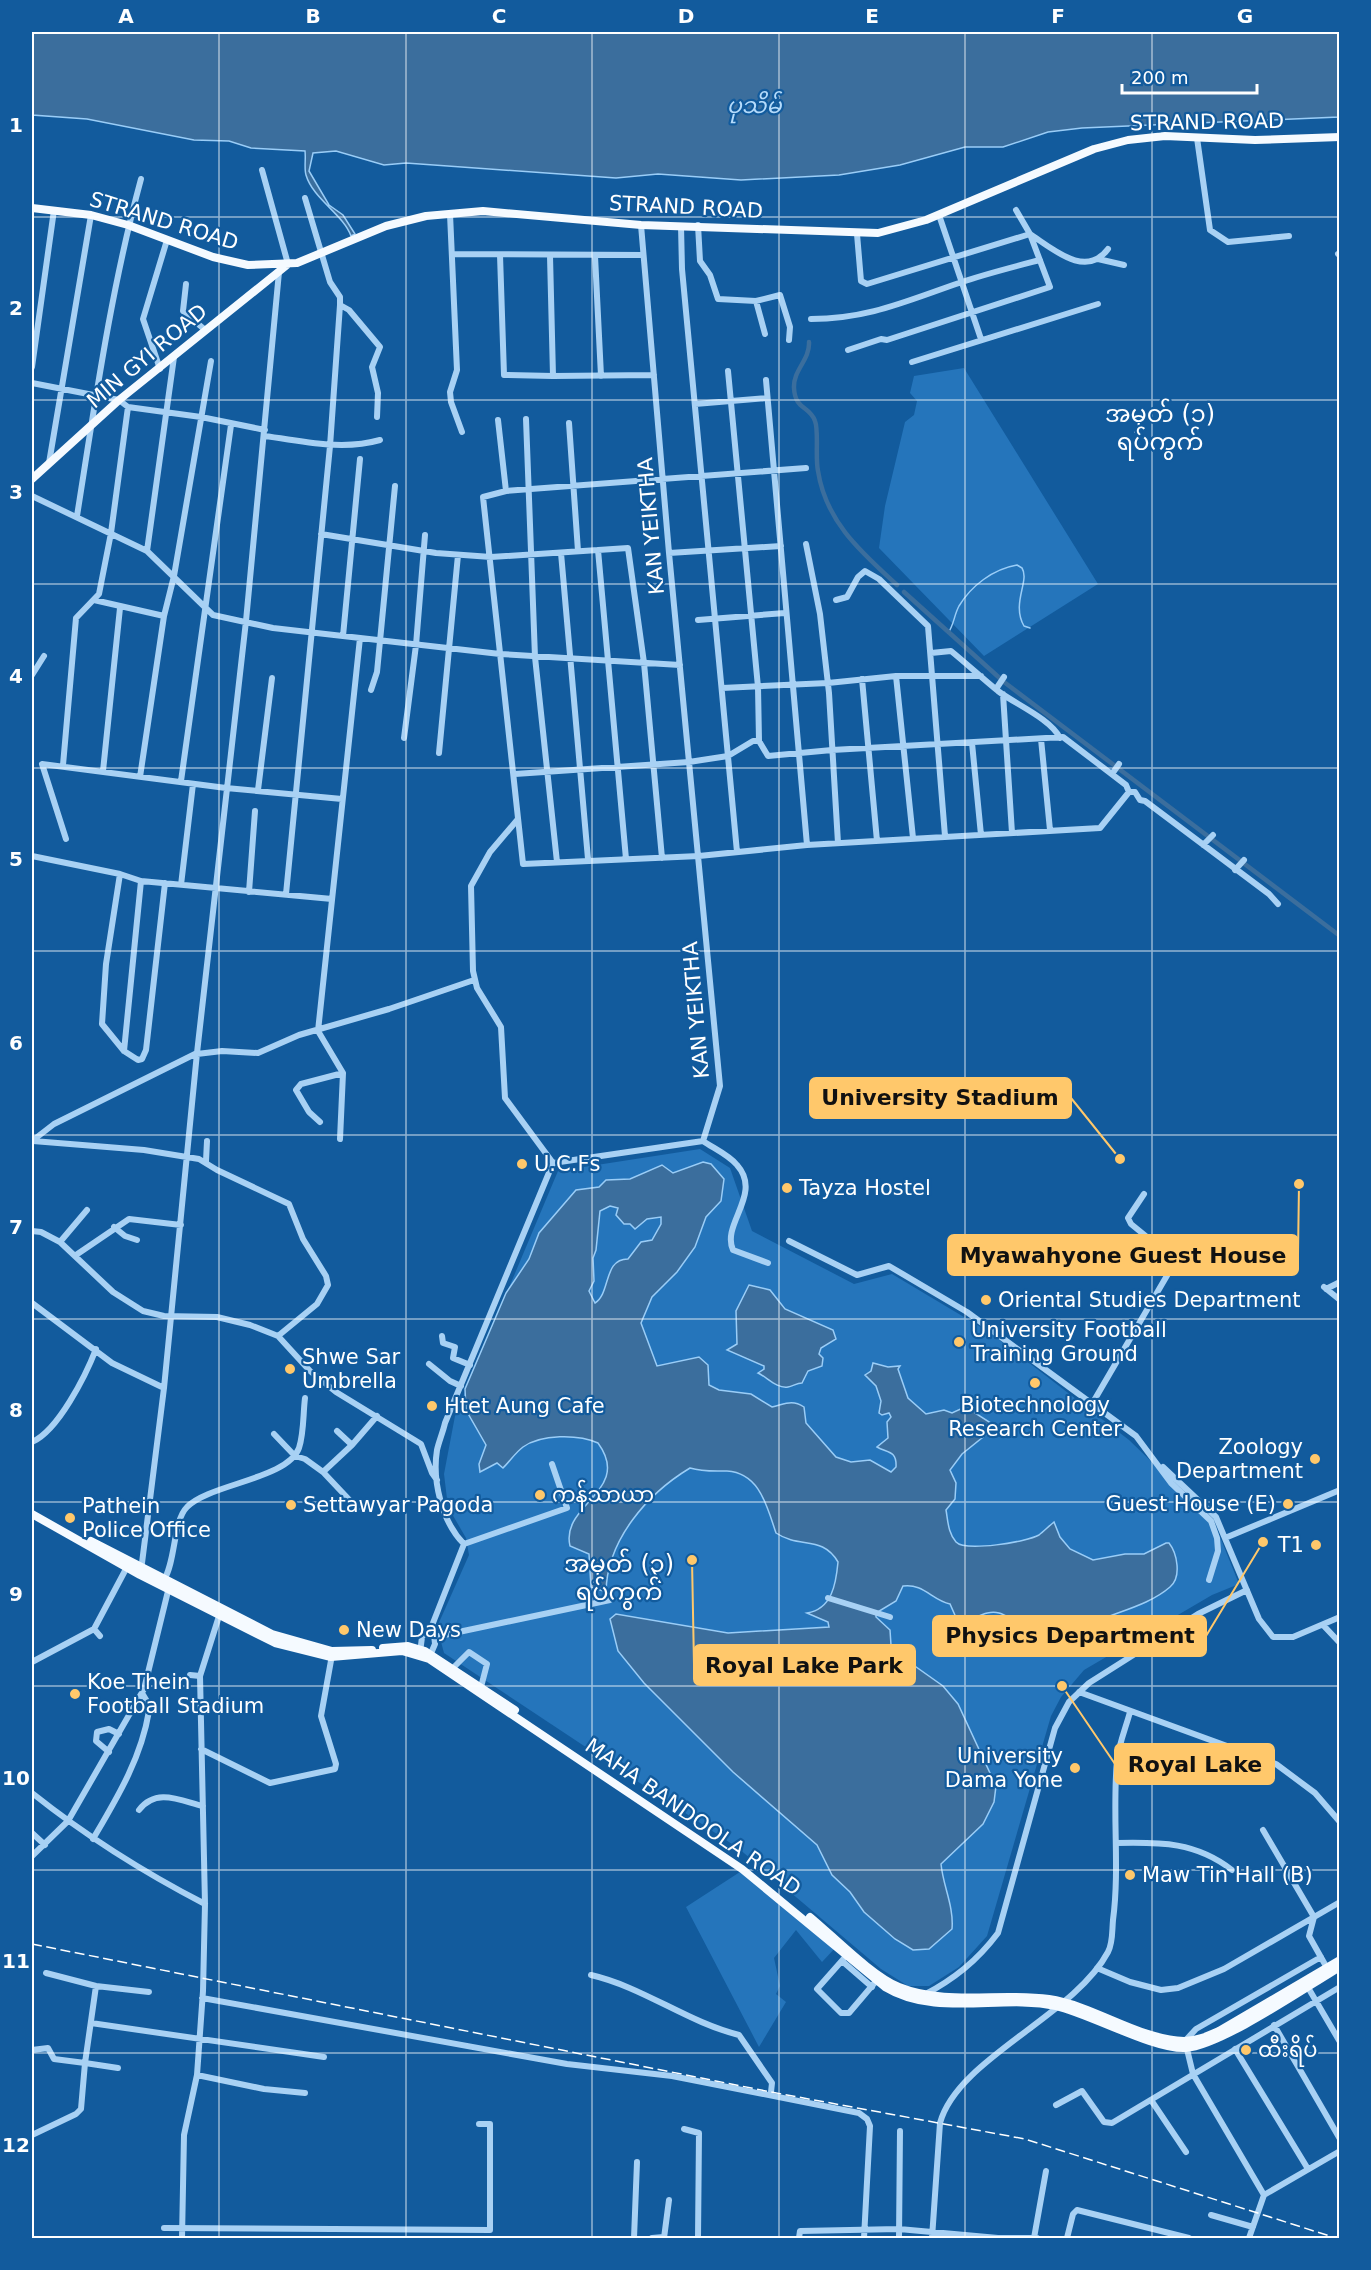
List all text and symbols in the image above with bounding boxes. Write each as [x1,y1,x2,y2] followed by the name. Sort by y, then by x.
[118,4,134,28] text: A
[305,4,321,28] text: B
[492,4,506,28] text: C
[678,4,694,28] text: D
[865,4,879,28] text: E
[1051,4,1065,28] text: F
[1237,4,1253,28] text: G
[1122,57,1257,95] scale bar
[1131,67,1189,88] text: 200 m
[727,90,782,124] water label: ပုသိမ်
[1130,109,1284,135] street label: STRAND ROAD
[9,113,23,137] text: 1
[87,187,241,255] street label: STRAND ROAD
[608,191,764,223] street label: STRAND ROAD
[9,296,23,320] text: 2
[82,299,212,413] street label: MIN GYI ROAD
[1105,398,1215,461] district label: အမှတ် (၁) ရပ်ကွက်
[633,456,669,596] street label: KAN YEIKTHA
[9,480,23,504] text: 3
[9,664,23,688] text: 4
[9,847,23,871] text: 5
[678,940,714,1080] street label: KAN YEIKTHA
[9,1031,23,1055] text: 6
[810,1078,1071,1118] callout: University Stadium
[821,1085,1059,1110] text: University Stadium
[534,1152,600,1176] place label: U.C.Fs
[515,1157,529,1171] marker: U.C.Fs
[798,1176,931,1200] place label: Tayza Hostel
[780,1181,794,1195] marker: Tayza Hostel
[9,1215,23,1239] text: 7
[948,1235,1298,1275] callout: Myawahyone Guest House
[960,1243,1286,1268] text: Myawahyone Guest House
[998,1288,1301,1312] place label: Oriental Studies Department
[979,1293,993,1307] marker: Oriental Studies Department
[970,1318,1167,1366] place label: University Football Training Ground
[952,1335,966,1349] marker: University Football Training Ground
[302,1345,401,1393] place label: Shwe Sar Umbrella
[283,1362,297,1376] marker: Shwe Sar Umbrella
[1028,1376,1042,1390] marker: Biotechnology Research Center
[948,1393,1122,1441] place label: Biotechnology Research Center
[444,1394,605,1418] place label: Htet Aung Cafe
[9,1398,23,1422] text: 8
[425,1399,439,1413] marker: Htet Aung Cafe
[1176,1435,1303,1483] place label: Zoology Department
[1308,1452,1322,1466] marker: Zoology Department
[552,1479,654,1512] place label: ကန်သာယာ
[533,1488,547,1502] marker: ကန်သာယာ
[1106,1492,1276,1516] place label: Guest House (E)
[303,1493,493,1517] place label: Settawyar Pagoda
[82,1494,211,1542] place label: Pathein Police Office
[1281,1497,1295,1511] marker: Guest House (E)
[284,1498,298,1512] marker: Settawyar Pagoda
[63,1511,77,1525] marker: Pathein Police Office
[1277,1533,1304,1557] place label: T1
[1309,1538,1323,1552] marker: T1
[564,1548,674,1611] district label: အမှတ် (၃) ရပ်ကွက်
[9,1582,23,1606] text: 9
[933,1616,1206,1656] callout: Physics Department
[356,1618,461,1642] place label: New Days
[337,1623,351,1637] marker: New Days
[945,1623,1195,1648] text: Physics Department
[694,1645,915,1685] callout: Royal Lake Park
[705,1653,904,1678] text: Royal Lake Park
[87,1670,264,1718] place label: Koe Thein Football Stadium
[68,1687,82,1701] marker: Koe Thein Football Stadium
[581,1733,805,1901] street label: MAHA BANDOOLA ROAD
[945,1744,1063,1792] place label: University Dama Yone
[1115,1744,1274,1784] callout: Royal Lake
[1128,1752,1262,1777] text: Royal Lake
[1068,1761,1082,1775] marker: University Dama Yone
[2,1766,30,1790] text: 10
[1142,1863,1313,1887] place label: Maw Tin Hall (B)
[1123,1868,1137,1882] marker: Maw Tin Hall (B)
[2,1949,30,1973] text: 11
[1258,2034,1318,2067] place label: ထီးရိပ်
[1239,2043,1253,2057] marker: ထီးရိပ်
[2,2133,30,2157] text: 12

